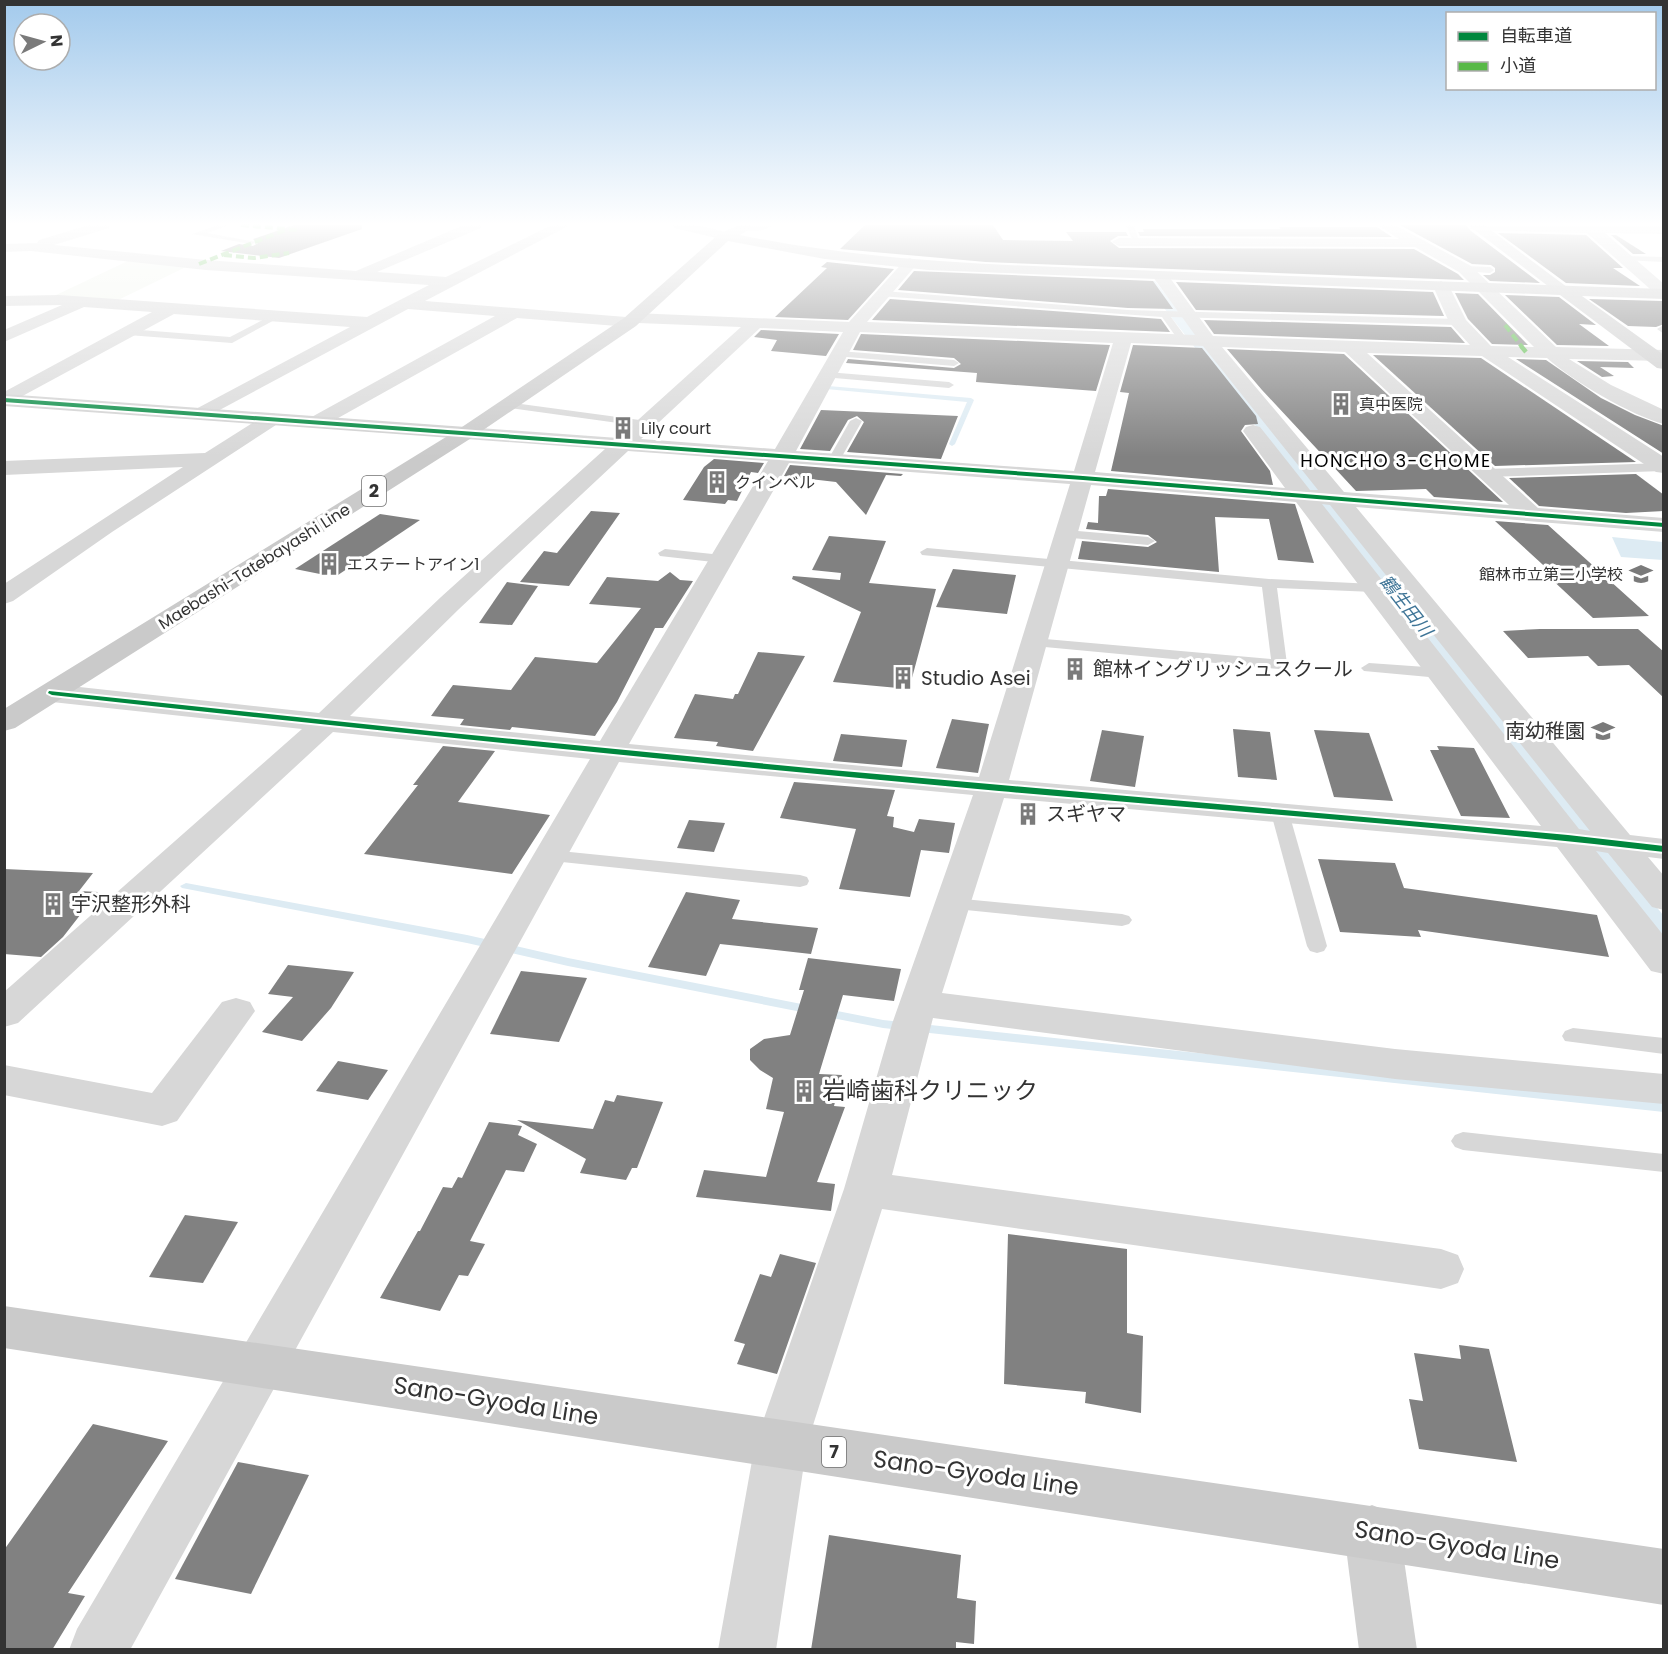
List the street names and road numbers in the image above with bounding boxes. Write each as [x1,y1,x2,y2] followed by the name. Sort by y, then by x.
[362,476,386,506] road number: 2
[154,498,355,635] street label: Maebashi-Tatebayashi Line
[391,1368,601,1433] street label: Sano-Gyoda Line
[822,1437,846,1467] road number: 7
[871,1442,1081,1503] street label: Sano-Gyoda Line
[1352,1512,1562,1577] street label: Sano-Gyoda Line

